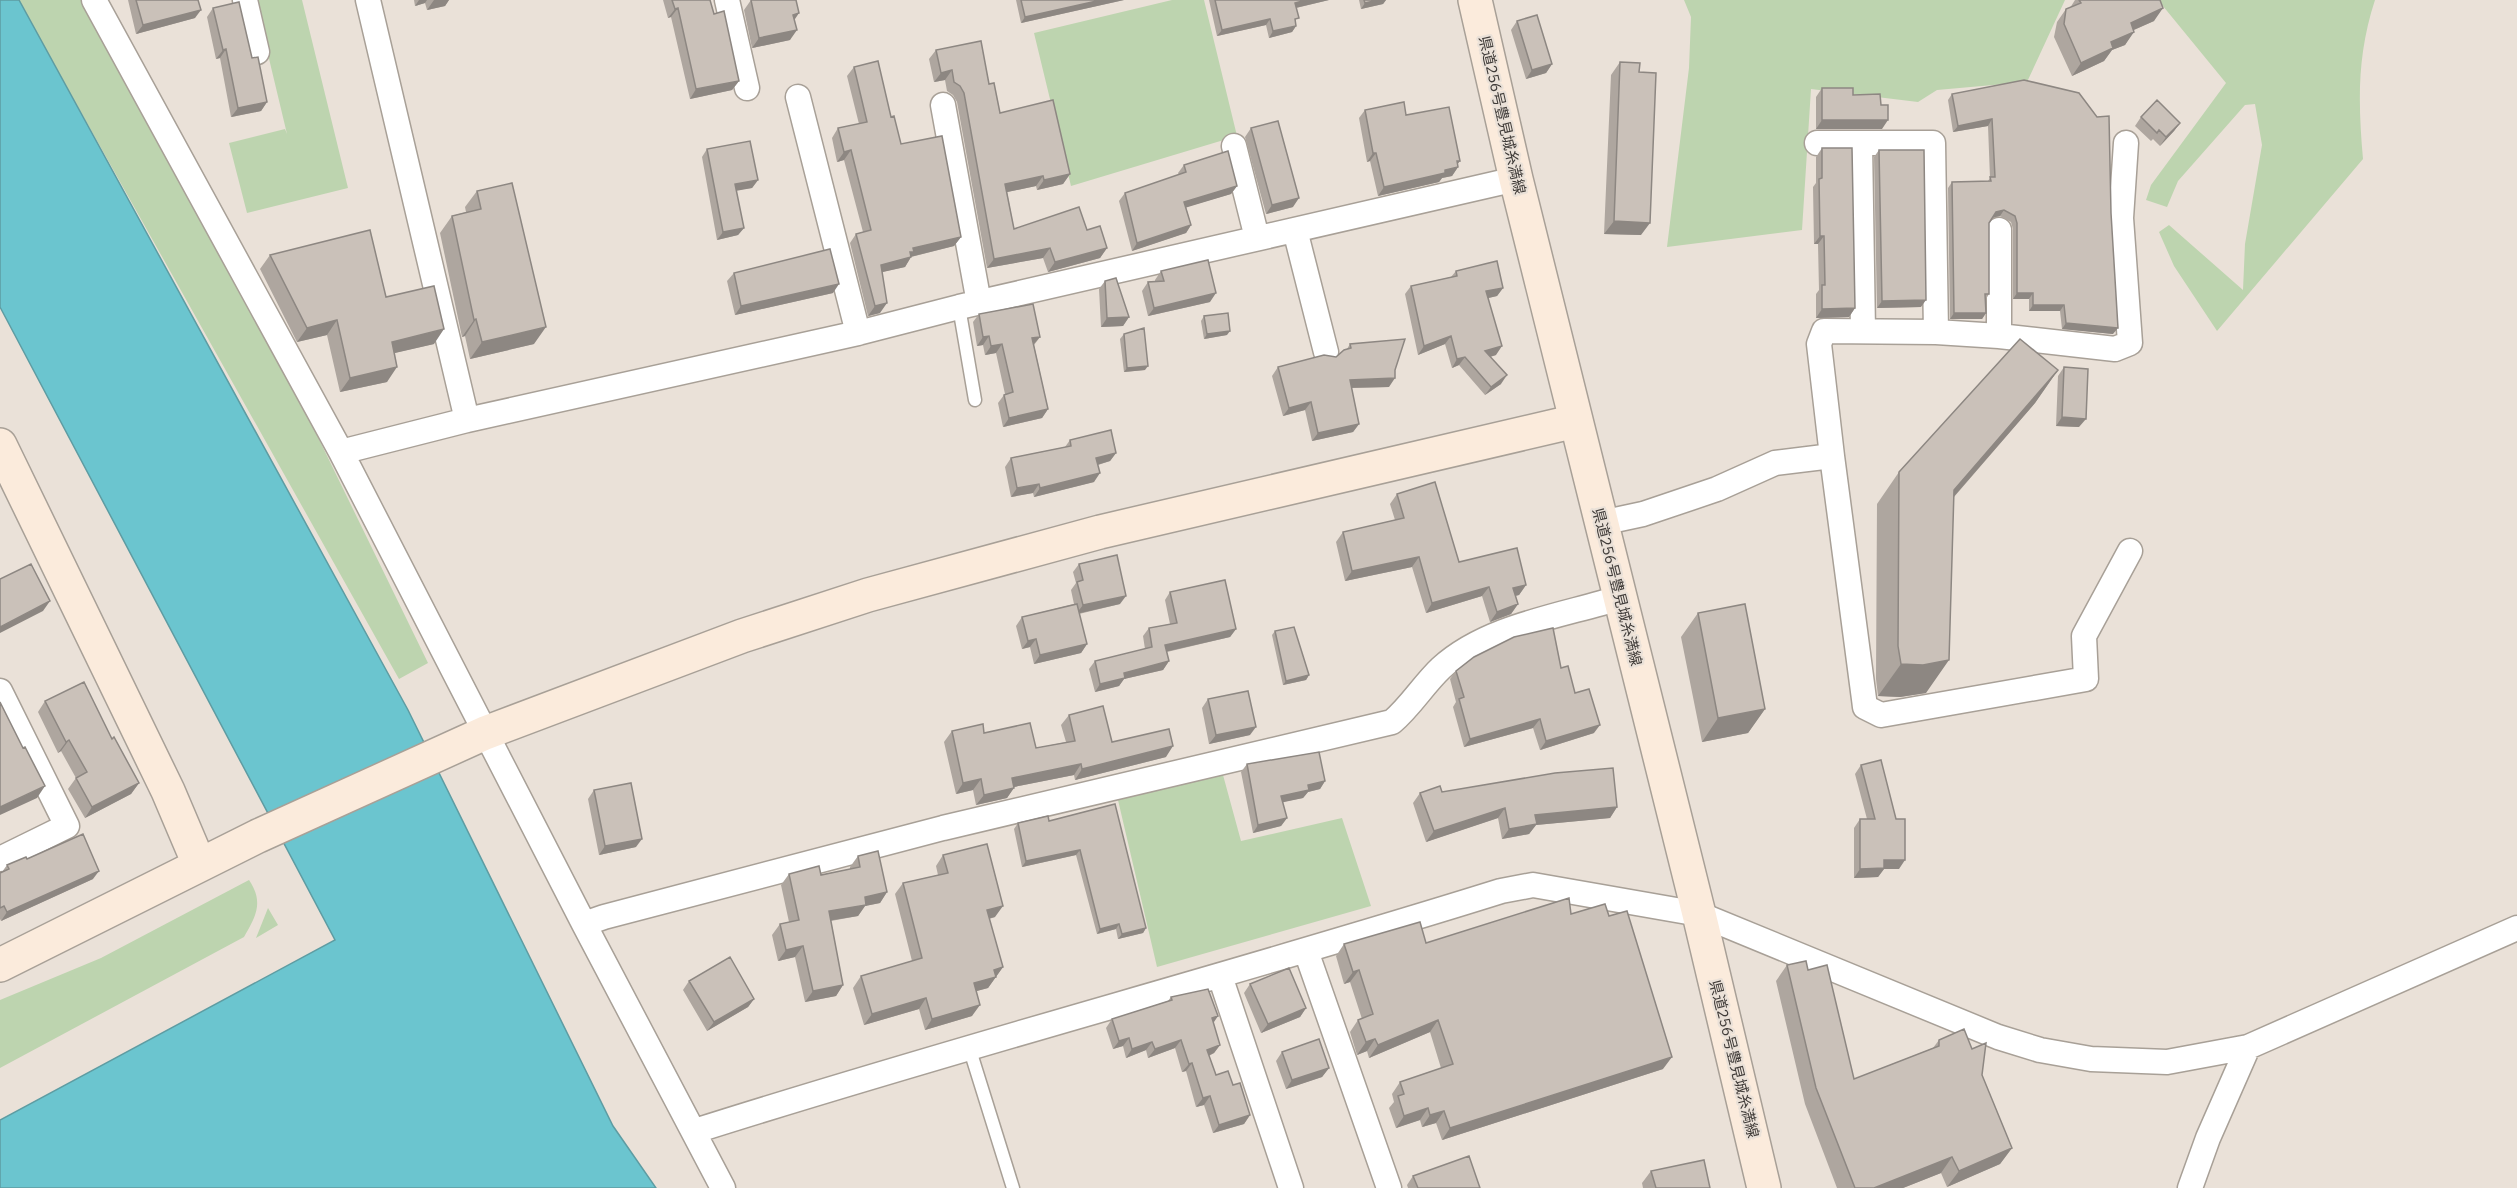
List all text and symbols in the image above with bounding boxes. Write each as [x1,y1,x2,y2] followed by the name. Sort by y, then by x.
[1475,34,1530,196] street label: 県道256号豊見城糸満線
[1589,506,1646,668] street label: 県道256号豊見城糸満線
[1706,978,1763,1140] street label: 県道256号豊見城糸満線

